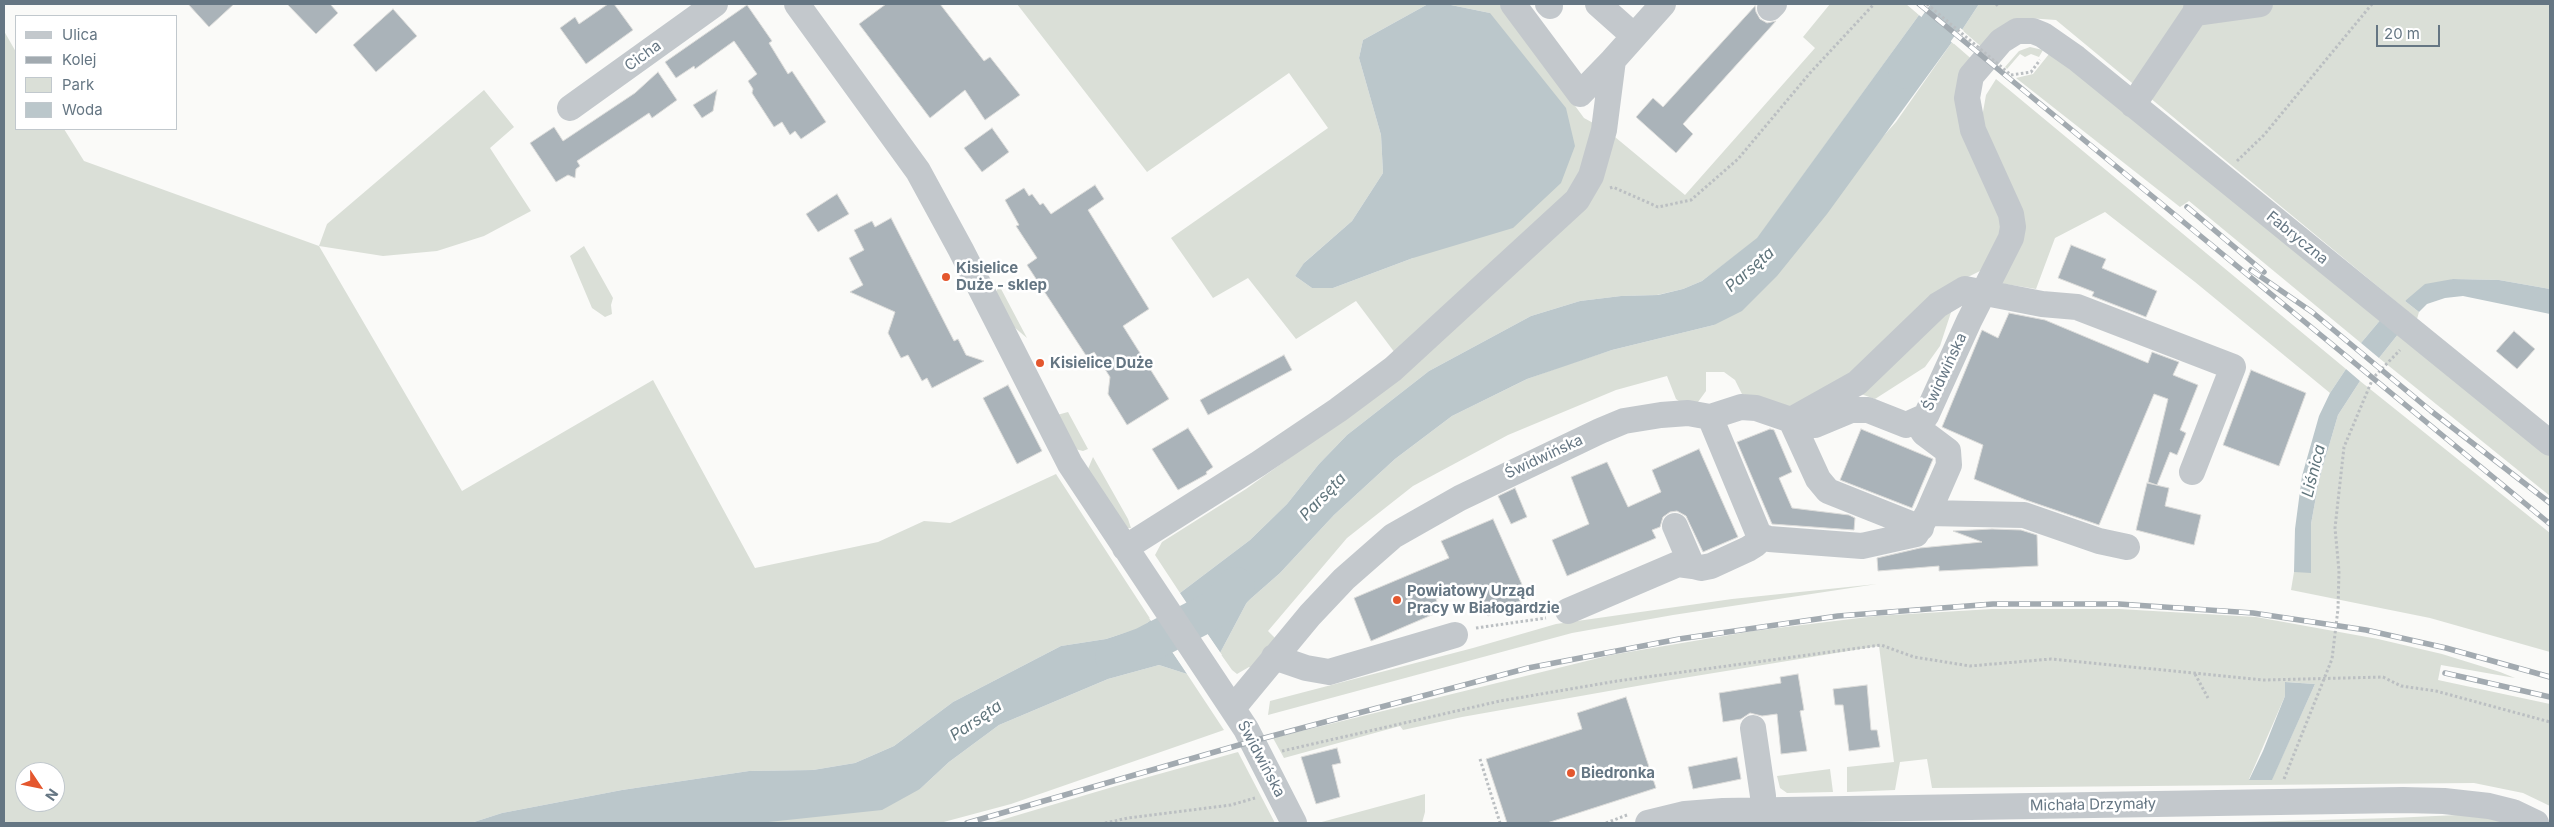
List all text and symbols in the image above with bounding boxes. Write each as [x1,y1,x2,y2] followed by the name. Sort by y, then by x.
[15,15,178,130] legend
[2379,15,2443,47] scale bar
[2384,24,2420,43] text: 20 m
[62,25,98,44] text: Ulica
[621,37,665,75] street label: Cicha
[62,50,97,69] text: Kolej
[62,75,94,94] text: Park
[62,100,103,119] text: Woda
[2263,208,2331,268] street label: Fabryczna
[1722,244,1778,296] water label: Parsęta
[956,259,1047,294] place label: Kisielice Duże - sklep
[940,271,952,283] marker: Kisielice Duże - sklep
[1919,330,1971,414] street label: Świdwińska
[1050,354,1153,372] place label: Kisielice Duże
[1034,357,1046,369] marker: Kisielice Duże
[1502,431,1586,483] street label: Świdwińska
[2298,443,2330,499] water label: Liśnica
[1296,469,1350,525] water label: Parsęta
[1407,582,1560,617] place label: Powiatowy Urząd Pracy w Białogardzie
[1391,594,1403,606] marker: Powiatowy Urząd Pracy w Białogardzie
[946,697,1006,745] water label: Parsęta
[1233,718,1289,800] street label: Świdwińska
[15,762,65,812] north arrow
[1581,764,1655,782] place label: Biedronka
[1565,767,1577,779] marker: Biedronka
[42,786,62,804] text: N
[2030,795,2156,815] street label: Michała Drzymały

